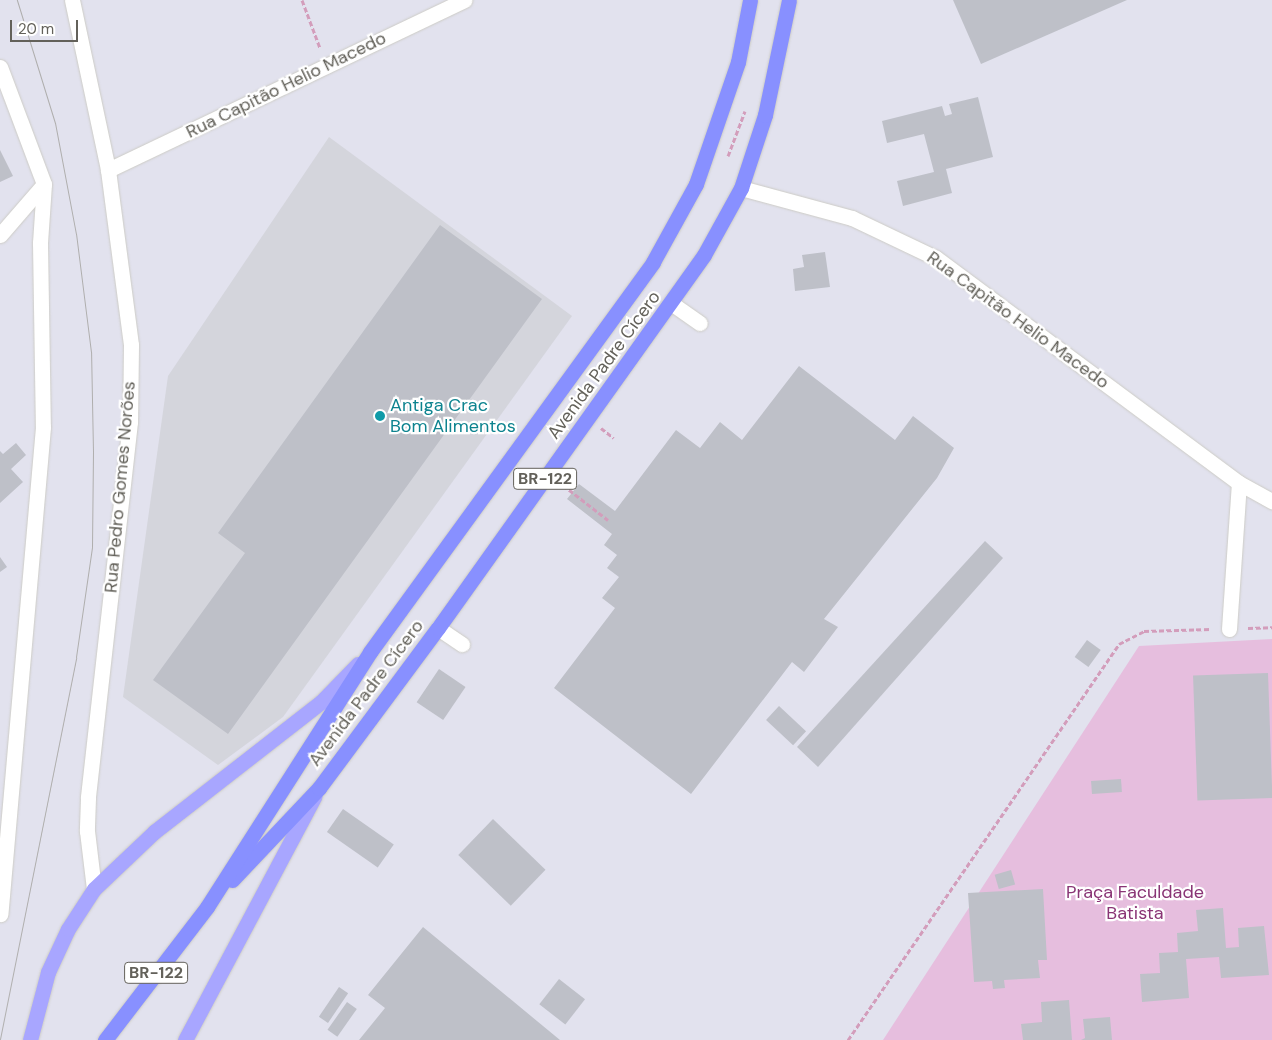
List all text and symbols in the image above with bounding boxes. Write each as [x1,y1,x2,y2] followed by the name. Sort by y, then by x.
[12,10,80,42] scale bar
[18,19,54,39] text: 20 m
[182,27,390,143] street label: Rua Capitão Helio Macedo
[923,247,1113,393] street label: Rua Capitão Helio Macedo
[543,287,665,443] street label: Avenida Padre Cícero
[100,380,140,594] street label: Rua Pedro Gomes Norões
[390,395,516,438] place label: Antiga Crac Bom Alimentos
[374,410,386,422] marker: Antiga Crac Bom Alimentos
[512,466,578,492] road number: BR-122
[304,616,428,770] street label: Avenida Padre Cícero
[1066,882,1204,924] park label: Praça Faculdade Batista
[124,960,188,986] road number: BR-122

